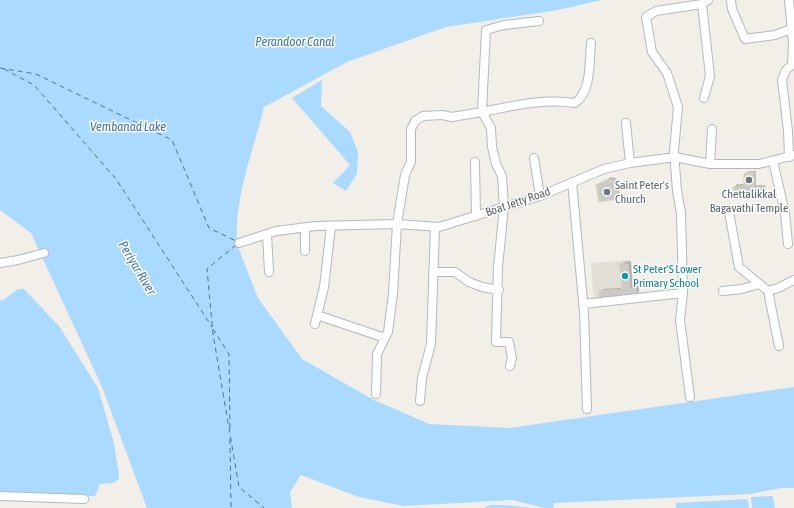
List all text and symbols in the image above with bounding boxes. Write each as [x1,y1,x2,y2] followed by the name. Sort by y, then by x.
[255,34,335,50] water label: Perandoor Canal
[90,119,166,135] water label: Vembanad Lake
[744,175,754,185] marker: Chettalikkal Bagavathi Temple
[615,178,669,206] place label: Saint Peter's Church
[484,184,552,220] street label: Boat Jetty Road
[602,187,612,197] marker: Saint Peter's Church
[710,187,788,215] place label: Chettalikkal Bagavathi Temple
[115,238,159,298] water label: Periyar River
[633,262,702,290] place label: St Peter'S Lower Primary School
[620,271,630,281] marker: St Peter'S Lower Primary School

